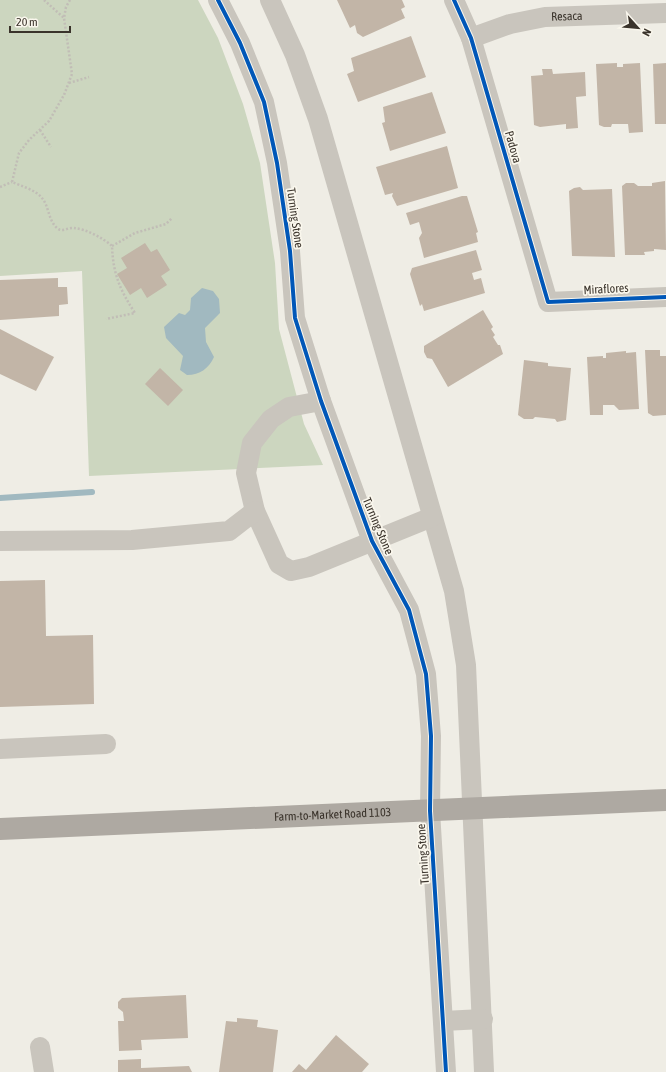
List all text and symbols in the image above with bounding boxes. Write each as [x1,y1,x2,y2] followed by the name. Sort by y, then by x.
[10,8,70,34] scale bar
[618,8,658,48] north arrow
[551,9,583,24] street label: Resaca
[16,15,38,29] text: 20 m
[640,27,654,38] text: N
[502,129,524,165] street label: Padova
[284,187,306,249] street label: Turning Stone
[583,281,629,297] street label: Miraflores
[360,495,396,557] street label: Turning Stone
[274,805,392,824] street label: Farm-to-Market Road 1103
[414,823,432,885] street label: Turning Stone

